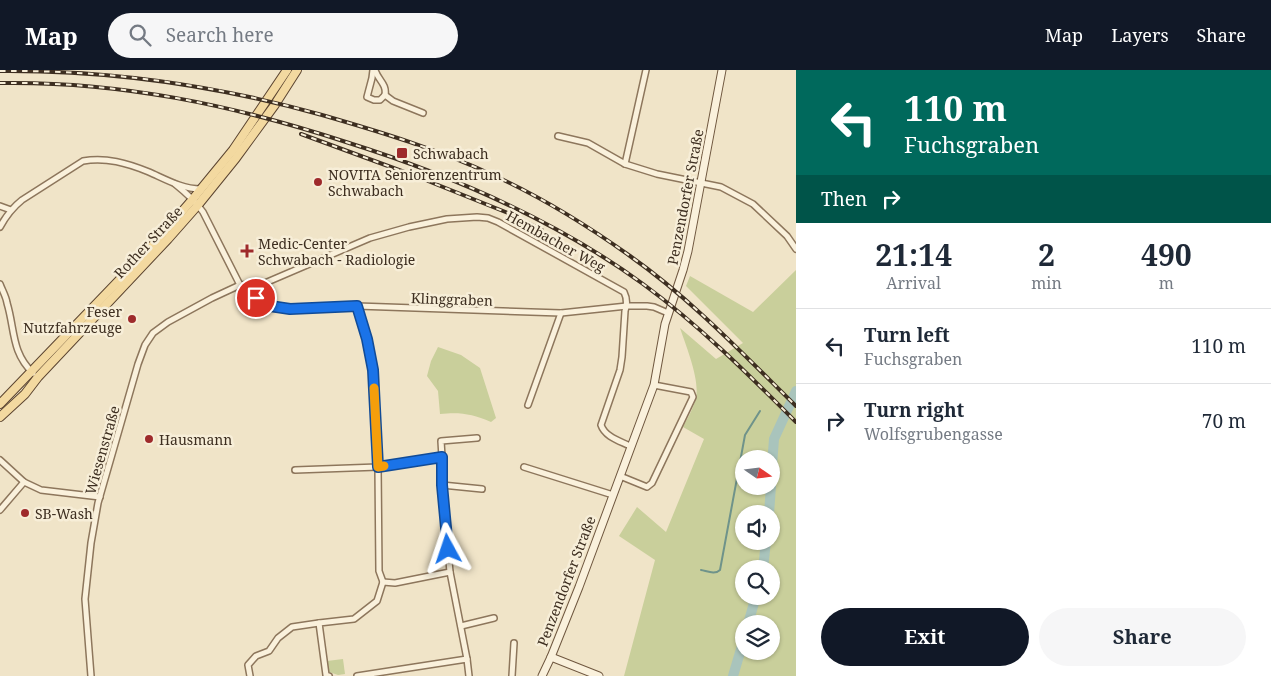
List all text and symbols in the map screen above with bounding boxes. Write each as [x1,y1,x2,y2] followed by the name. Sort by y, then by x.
[108,13,458,58] search box
[25,19,78,52] text: Map
[126,21,154,49] icon: search
[166,22,274,48] text: Search here
[1045,23,1083,47] text: Map
[1111,23,1169,47] text: Layers
[1197,23,1246,47] text: Share
[904,84,1007,131] text: 110 m
[821,90,886,155] icon: left
[662,127,708,267] street label: Penzendorfer Straße
[904,129,1039,159] text: Fuchsgraben
[413,144,489,163] place label: Schwabach
[395,146,409,160] marker: Schwabach
[328,165,502,200] place label: NOVITA Seniorenzentrum Schwabach
[312,176,324,188] marker: NOVITA Seniorenzentrum Schwabach
[877,185,905,213] icon: right
[821,186,867,212] text: Then
[110,202,186,282] street label: Rother Straße
[503,206,609,276] street label: Hembacher Weg
[258,234,415,269] place label: Medic-Center Schwabach - Radiologie
[875,234,952,275] text: 21:14
[1038,234,1055,275] text: 2
[1141,234,1192,275] text: 490
[240,244,254,258] marker: Medic-Center Schwabach - Radiologie
[886,272,941,294] text: Arrival
[1031,272,1062,294] text: min
[1159,272,1174,294] text: m
[235,277,277,319] pin
[242,284,270,312] icon: arrive
[411,288,493,310] street label: Klinggraben
[23,302,122,337] place label: Feser Nutzfahrzeuge
[126,313,138,325] marker: Feser Nutzfahrzeuge
[864,322,950,348] text: Turn left
[821,332,849,360] icon: left
[1191,333,1246,359] text: 110 m
[864,348,962,370] text: Fuchsgraben
[864,397,964,423] text: Turn right
[80,403,124,497] street label: Wiesenstraße
[821,407,849,435] icon: right
[1202,408,1246,434] text: 70 m
[864,423,1003,445] text: Wolfsgrubengasse
[159,430,232,449] place label: Hausmann
[143,433,155,445] marker: Hausmann
[735,450,780,495] north arrow
[735,450,780,660] map controls
[35,504,93,523] place label: SB-Wash
[735,505,780,550] button: sound
[19,507,31,519] marker: SB-Wash
[532,513,600,649] street label: Penzendorfer Straße
[421,522,473,574] position arrow
[735,560,780,605] button: search
[821,608,1029,666] button: Exit
[1039,608,1246,666] button: Share
[735,615,780,660] button: layers

